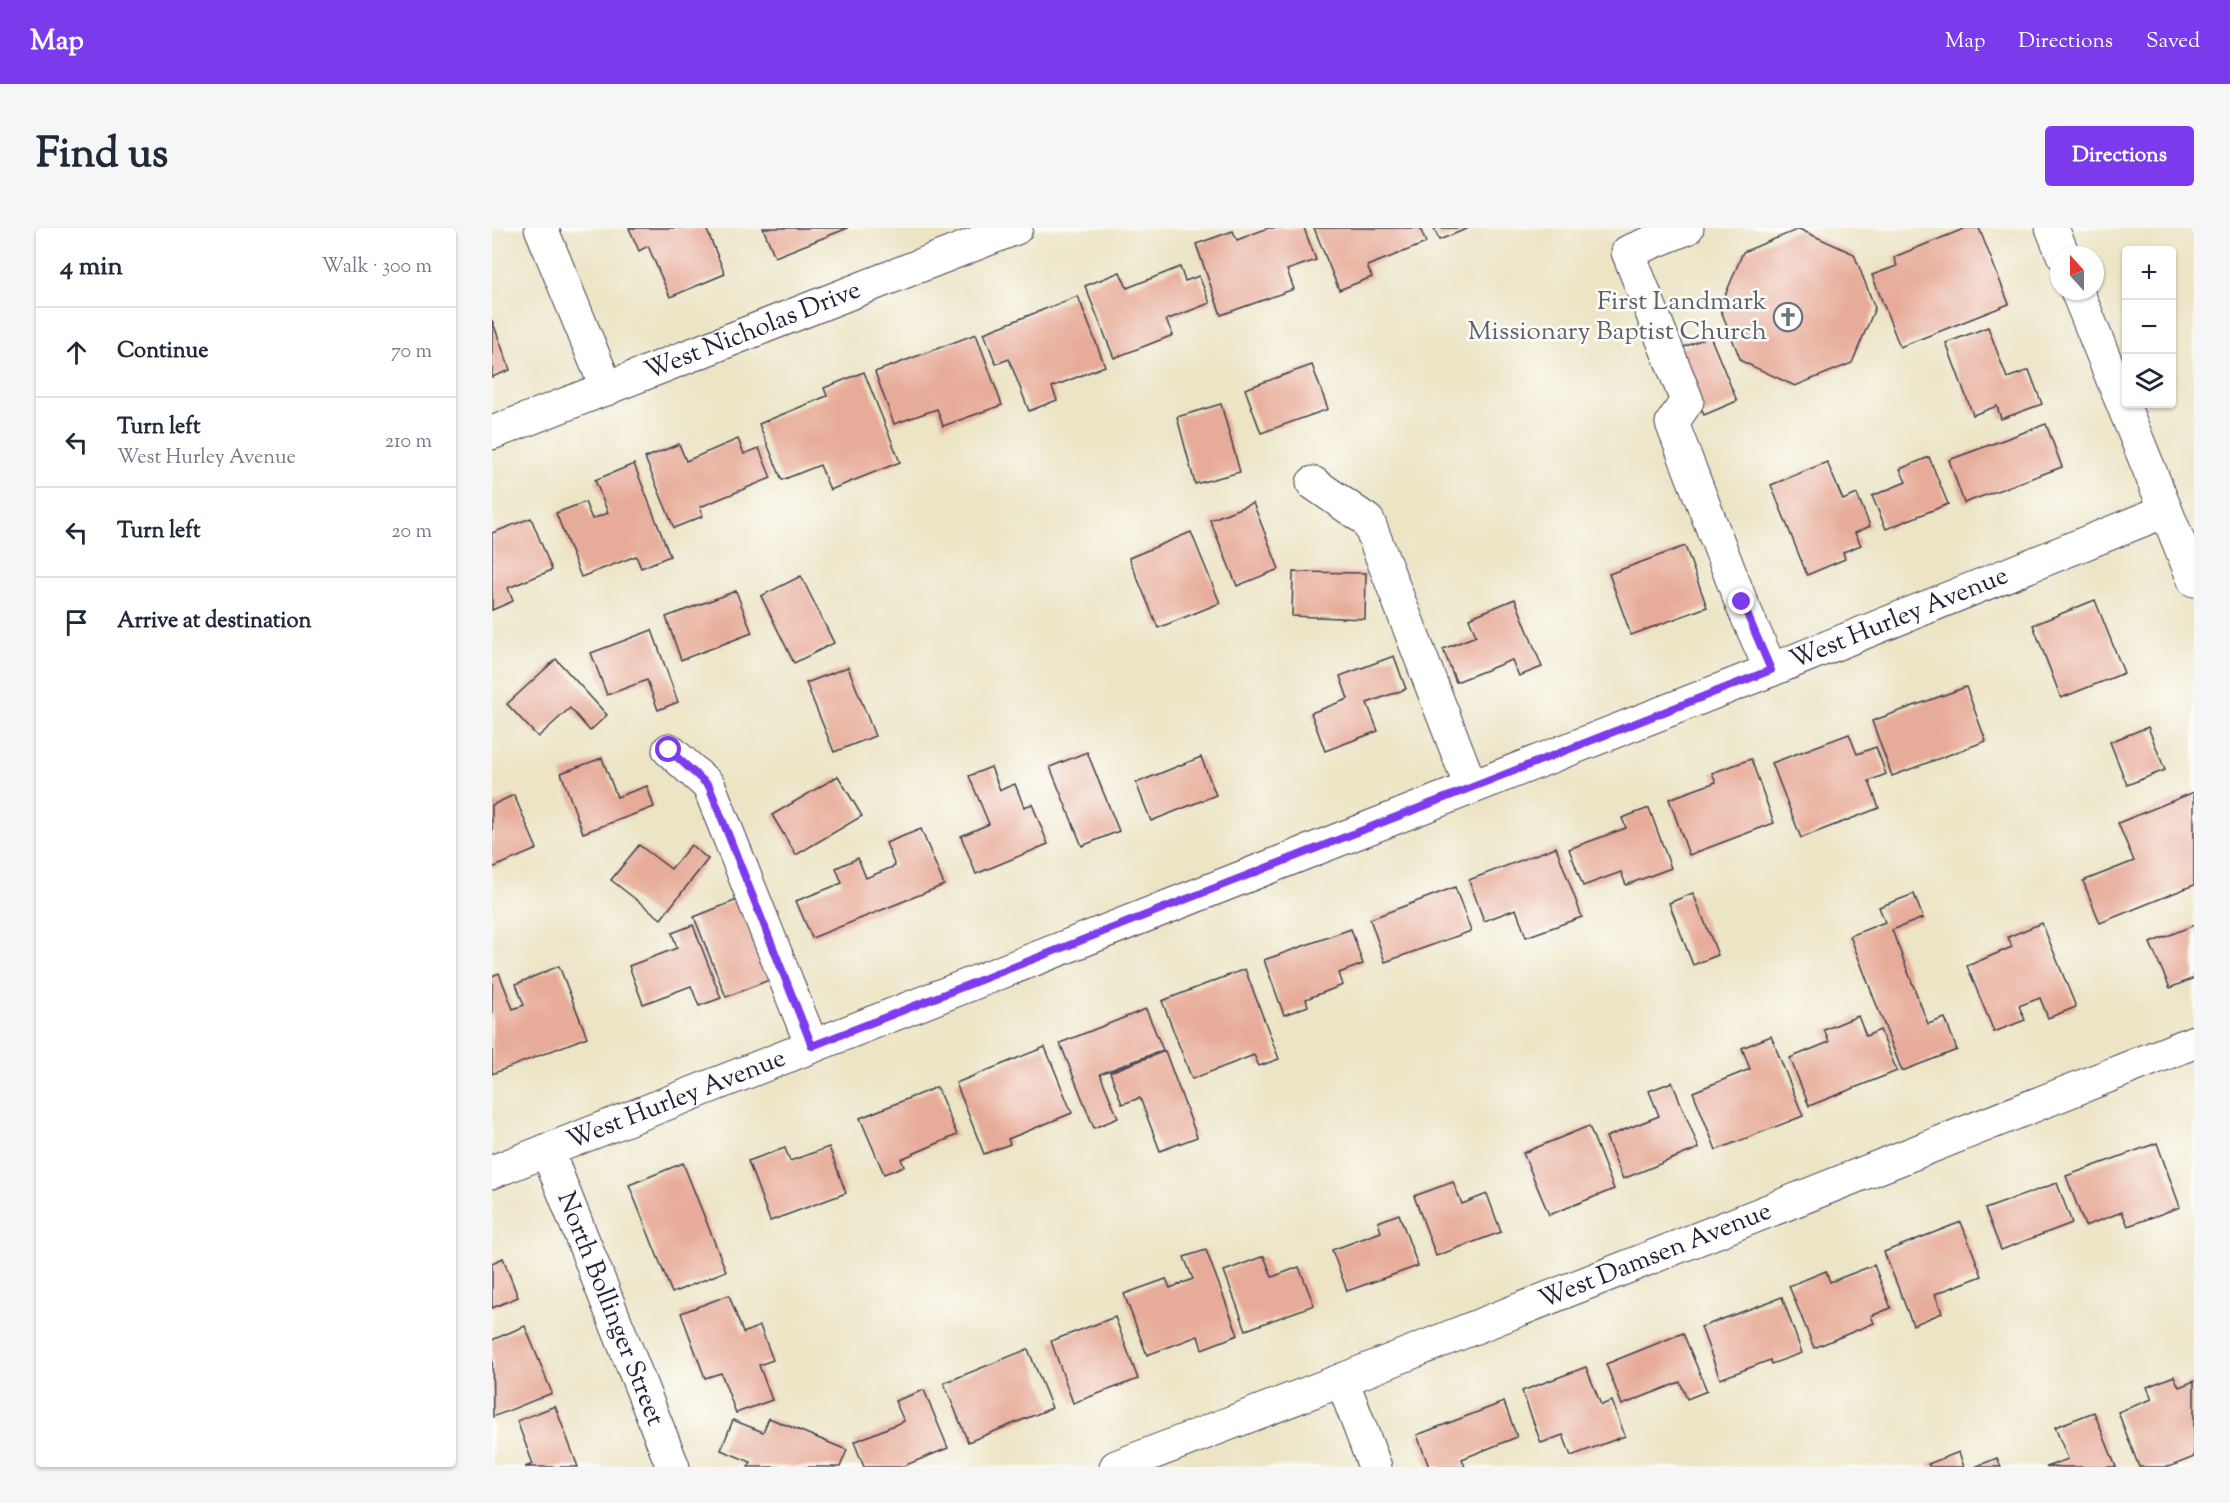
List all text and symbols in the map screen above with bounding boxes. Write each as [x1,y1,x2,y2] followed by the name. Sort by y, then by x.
[30,22,84,62] text: Map
[1945,27,1985,57] text: Map
[2018,27,2113,57] text: Directions
[2146,27,2200,57] text: Saved
[36,126,168,186] text: Find us
[2045,126,2194,186] button: Directions
[2050,246,2104,300] north arrow
[2122,246,2176,408] map controls
[2122,246,2176,300] button: +
[60,249,123,286] text: 4 min
[322,253,432,282] text: Walk · 300 m
[639,272,866,390] street label: West Nicholas Drive
[1468,284,1767,351] place label: First Landmark Missionary Baptist Church
[2122,300,2176,354] button: −
[1772,301,1804,333] church icon: First Landmark Missionary Baptist Church
[60,336,93,369] icon: ahead
[117,336,208,368] text: Continue
[391,338,432,367] text: 70 m
[2122,354,2176,408] button: layers
[117,412,200,444] text: Turn left
[60,426,93,459] icon: left
[385,428,432,457] text: 210 m
[117,444,296,473] text: West Hurley Avenue
[60,516,93,549] icon: left
[117,516,200,548] text: Turn left
[391,518,432,547] text: 20 m
[1784,558,2014,679] street label: West Hurley Avenue
[1728,588,1754,614] route end
[60,606,93,639] icon: arrive
[117,606,312,638] text: Arrive at destination
[655,736,681,762] route start
[561,1040,791,1159] street label: West Hurley Avenue
[547,1186,673,1431] street label: North Bollinger Street
[1533,1193,1777,1319] street label: West Damsen Avenue

